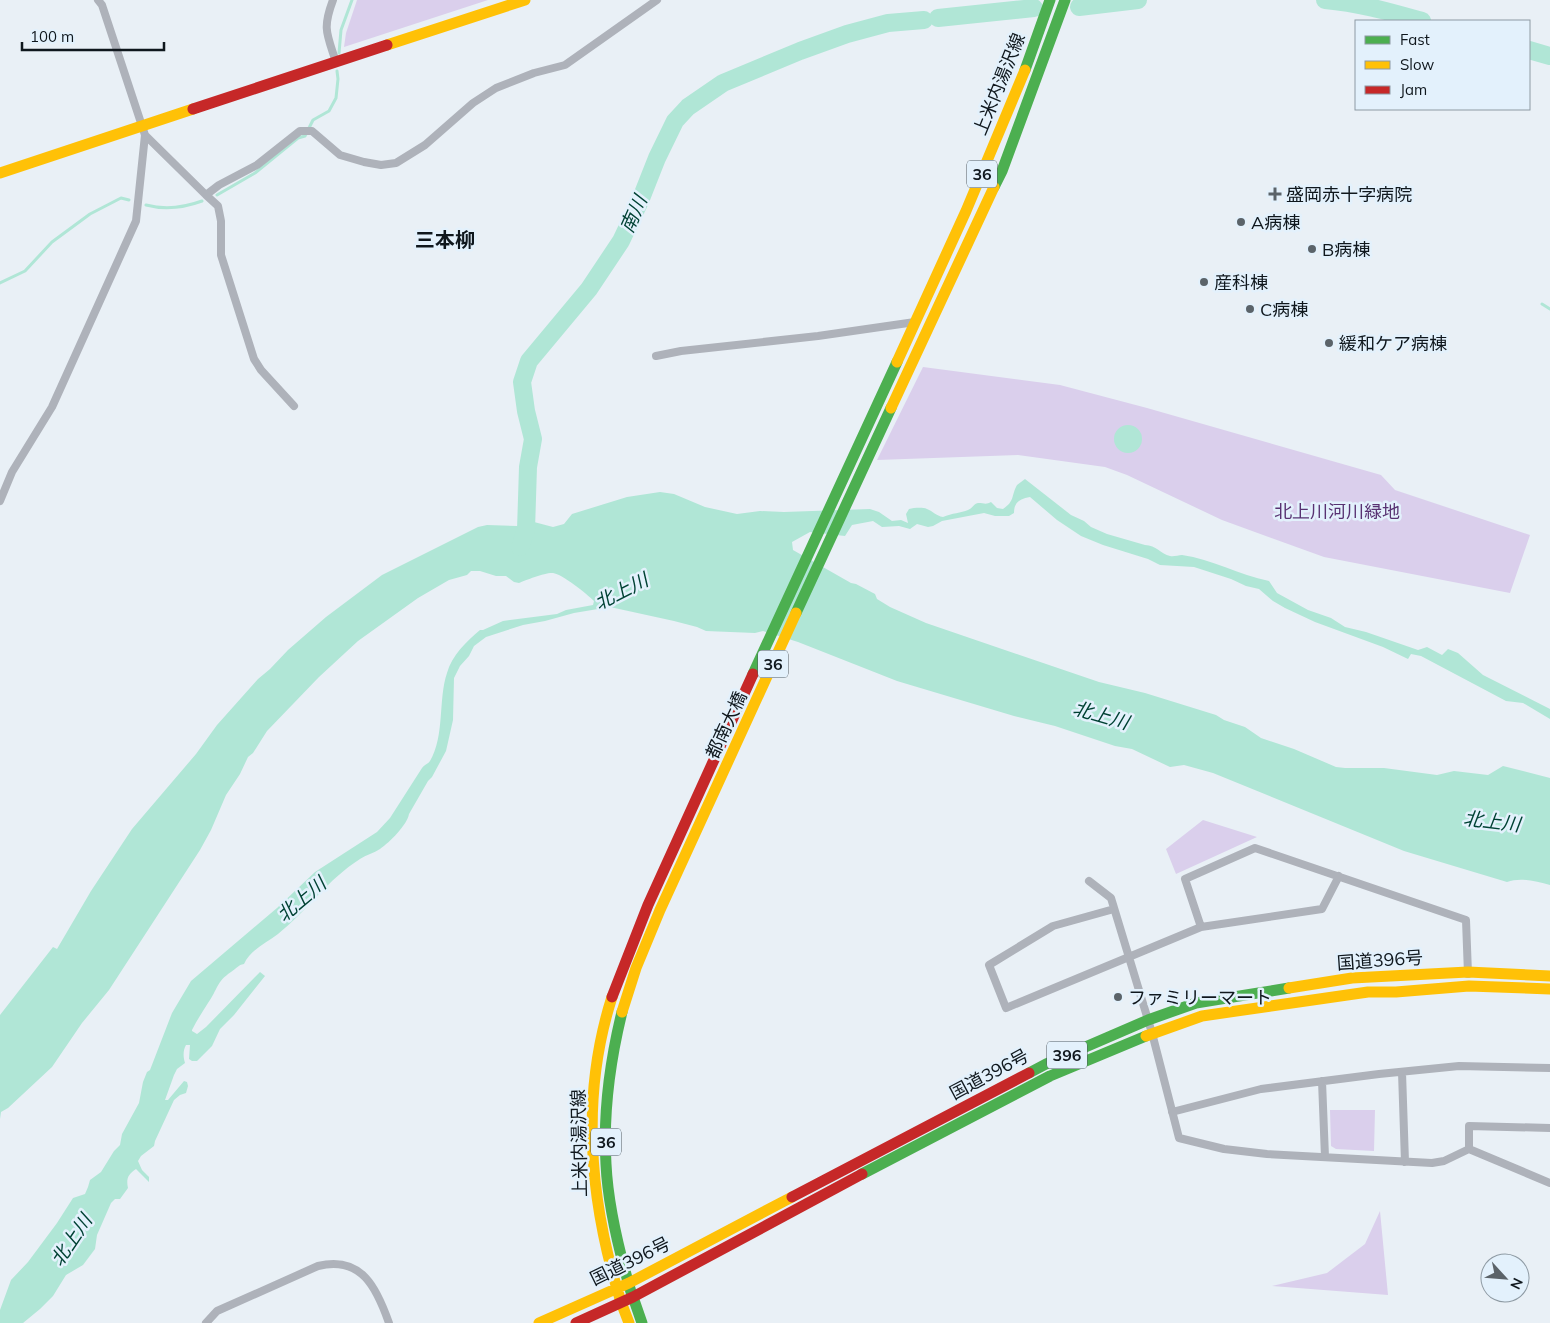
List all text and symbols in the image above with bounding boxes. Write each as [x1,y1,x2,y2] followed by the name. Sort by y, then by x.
[22,20,165,52] scale bar
[1355,20,1530,110] legend
[30,27,74,46] text: 100 m
[968,30,1030,138] street label: 上米内湯沢線
[1400,30,1430,49] text: Fast
[1400,55,1434,74] text: Slow
[1400,80,1427,99] text: Jam
[967,160,997,188] road number: 36
[1286,183,1412,206] place label: 盛岡赤十字病院
[1268,187,1282,201] marker: 盛岡赤十字病院
[614,190,653,236] water label: 南川
[1251,211,1300,234] place label: A病棟
[1235,216,1247,228] marker: A病棟
[415,227,475,252] district label: 三本柳
[1322,238,1370,261] place label: B病棟
[1306,243,1318,255] marker: B病棟
[1214,271,1268,294] place label: 産科棟
[1198,276,1210,288] marker: 産科棟
[1260,298,1308,321] place label: C病棟
[1244,303,1256,315] marker: C病棟
[1339,332,1447,355] place label: 緩和ケア病棟
[1323,337,1335,349] marker: 緩和ケア病棟
[1274,500,1400,523] park label: 北上川河川緑地
[590,566,654,615] water label: 北上川
[758,651,788,678] road number: 36
[700,688,752,762] street label: 都南大橋
[1070,696,1134,735] water label: 北上川
[1462,806,1524,837] water label: 北上川
[271,870,332,927] water label: 北上川
[1336,946,1424,974] street label: 国道396号
[1128,986,1272,1009] place label: ファミリーマート
[1112,991,1124,1003] marker: ファミリーマート
[1047,1042,1087,1068] road number: 396
[945,1044,1033,1104] street label: 国道396号
[567,1089,591,1197] street label: 上米内湯沢線
[591,1128,621,1156] road number: 36
[45,1208,98,1270] water label: 北上川
[586,1232,674,1290] street label: 国道396号
[1480,1253,1530,1303] north arrow
[1506,1275,1527,1292] text: N

